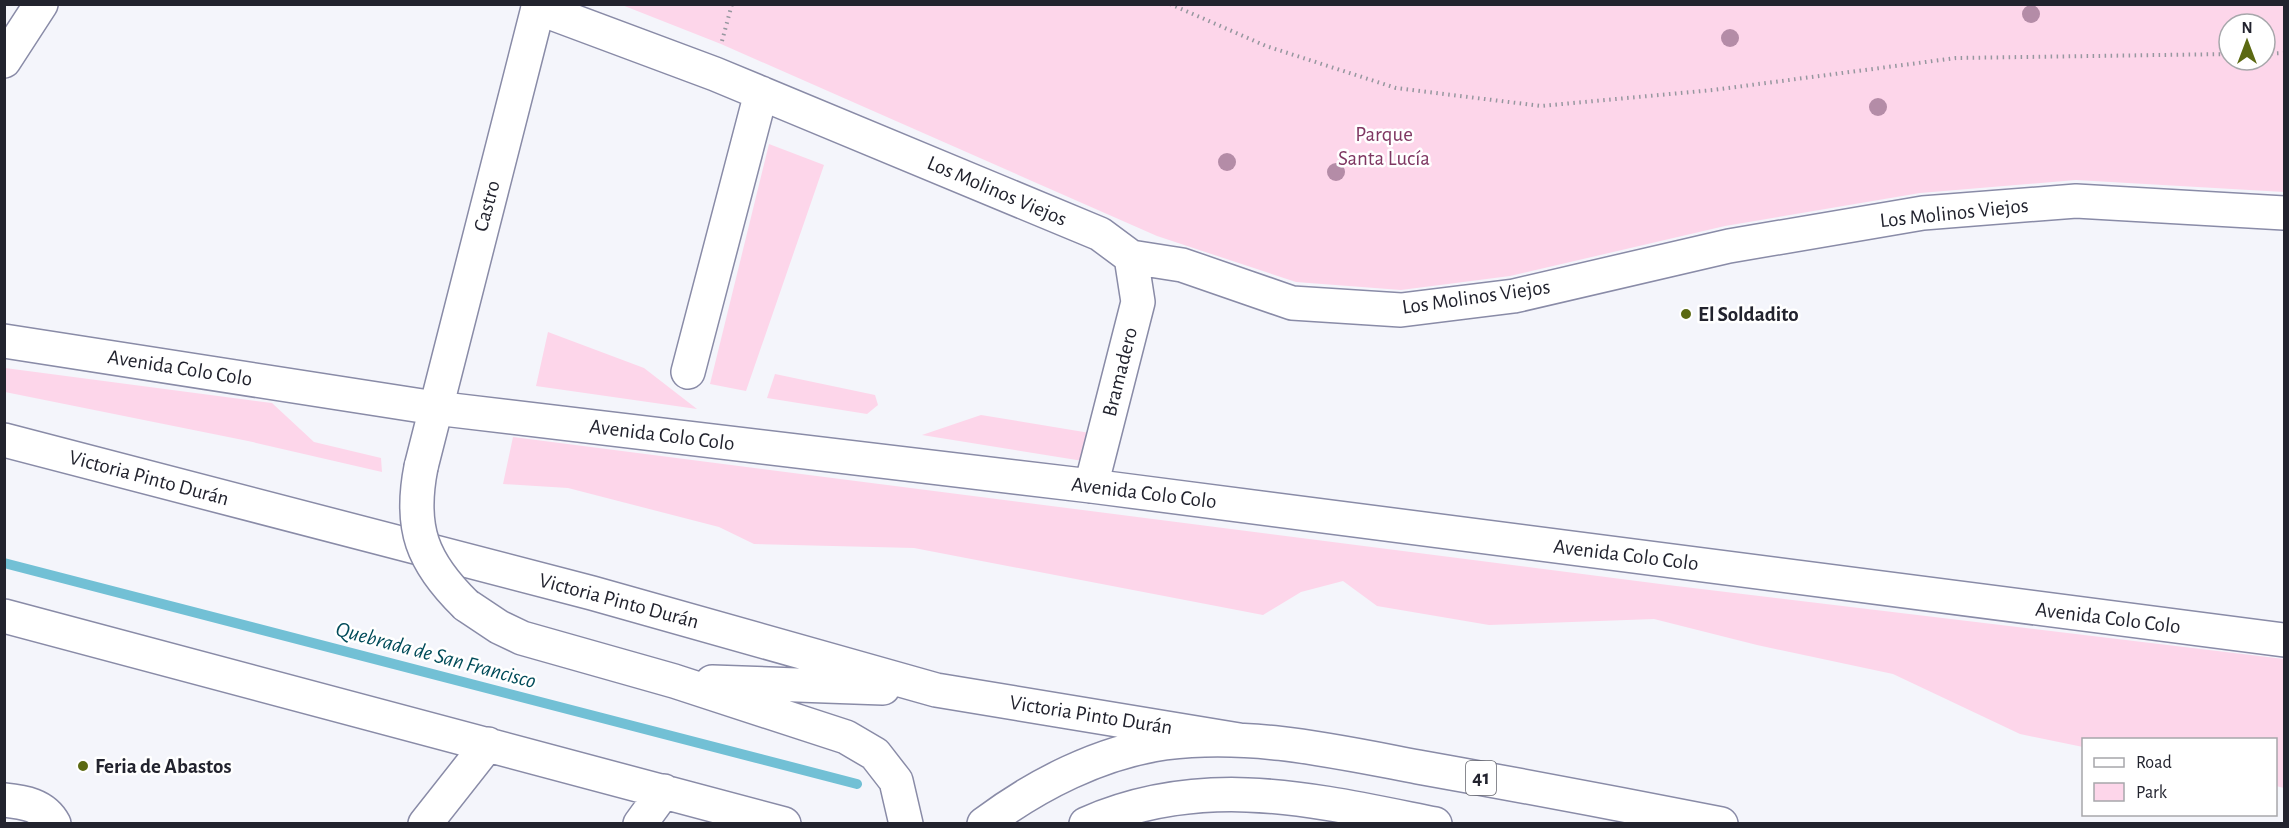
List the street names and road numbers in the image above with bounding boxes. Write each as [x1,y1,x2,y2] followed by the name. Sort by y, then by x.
[924,152,1070,230] street label: Los Molinos Viejos
[470,178,504,234] street label: Castro
[1879,195,2029,231] street label: Los Molinos Viejos
[1401,276,1551,318] street label: Los Molinos Viejos
[1099,325,1141,419] street label: Bramadero
[106,346,254,390] street label: Avenida Colo Colo
[588,416,736,454] street label: Avenida Colo Colo
[67,447,231,509] street label: Victoria Pinto Durán
[1070,474,1218,512] street label: Avenida Colo Colo
[1552,536,1700,574] street label: Avenida Colo Colo
[537,570,701,632] street label: Victoria Pinto Durán
[2034,599,2182,637] street label: Avenida Colo Colo
[1008,692,1174,738] street label: Victoria Pinto Durán
[1466,761,1496,795] road number: 41

